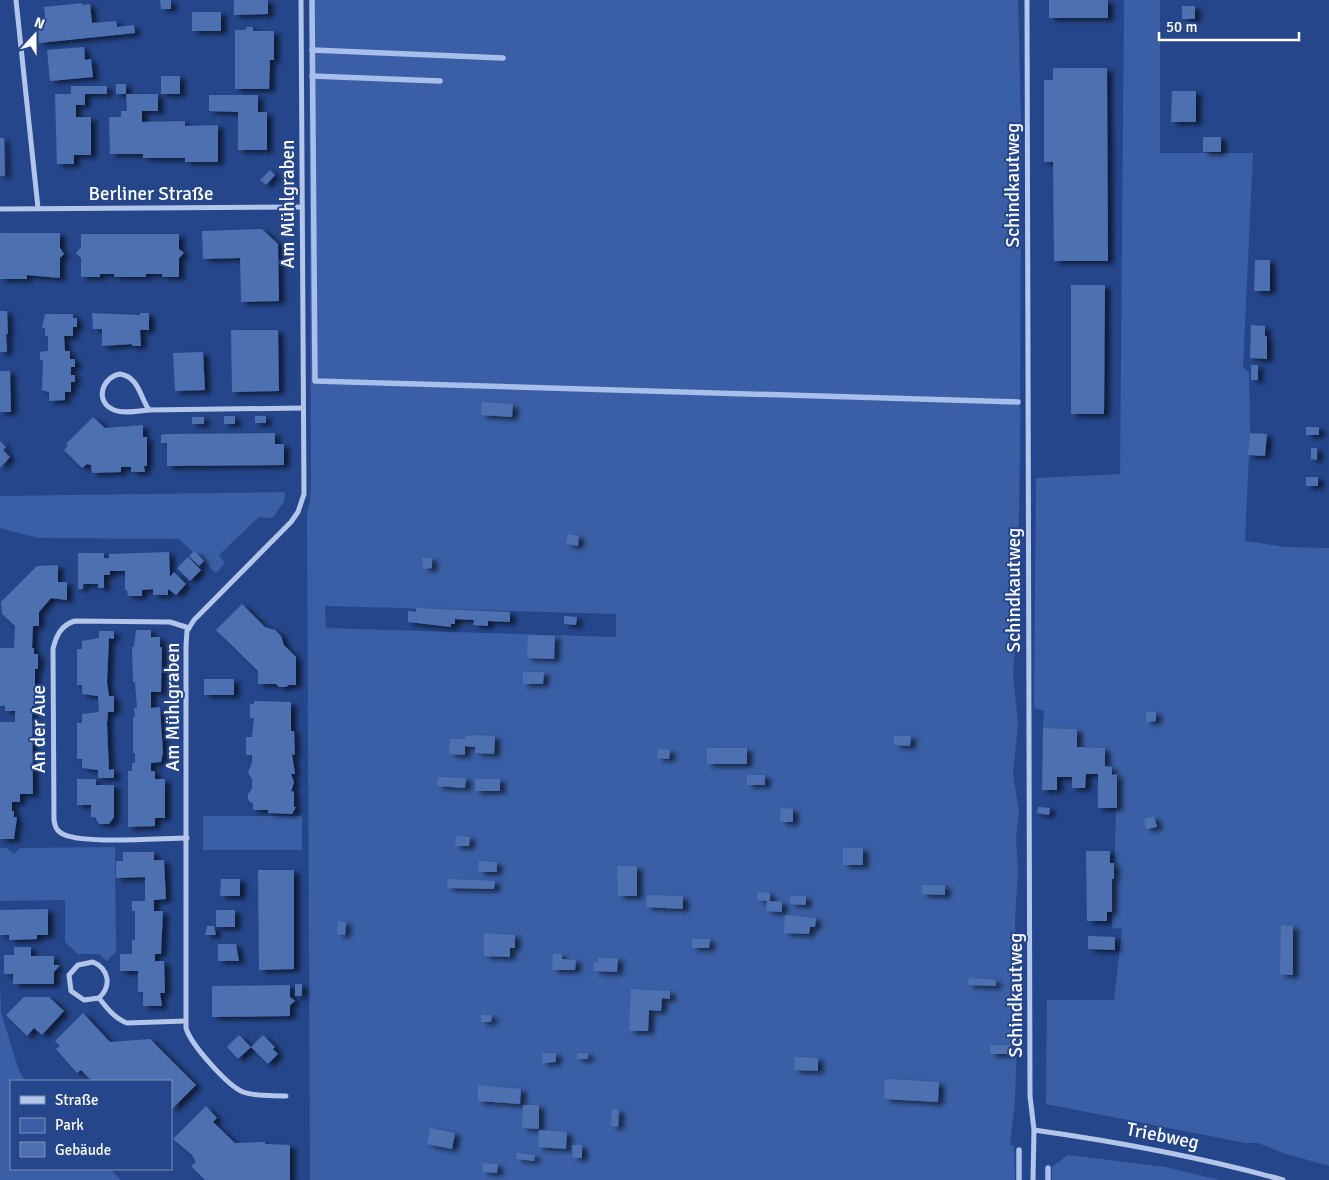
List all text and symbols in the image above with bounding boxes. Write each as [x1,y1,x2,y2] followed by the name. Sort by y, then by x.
[10,10,60,60] north arrow
[1159,10,1299,42] scale bar
[32,14,47,33] text: N
[1166,18,1197,36] text: 50 m
[1001,123,1025,247] street label: Schindkautweg
[276,140,300,268] street label: Am Mühlgraben
[89,182,213,206] street label: Berliner Straße
[1002,528,1026,652] street label: Schindkautweg
[161,643,185,771] street label: Am Mühlgraben
[27,685,51,773] street label: An der Aue
[1004,933,1028,1057] street label: Schindkautweg
[10,1080,172,1170] legend
[55,1091,99,1109] text: Straße
[55,1116,84,1134] text: Park
[1124,1117,1201,1155] street label: Triebweg
[55,1141,111,1159] text: Gebäude

